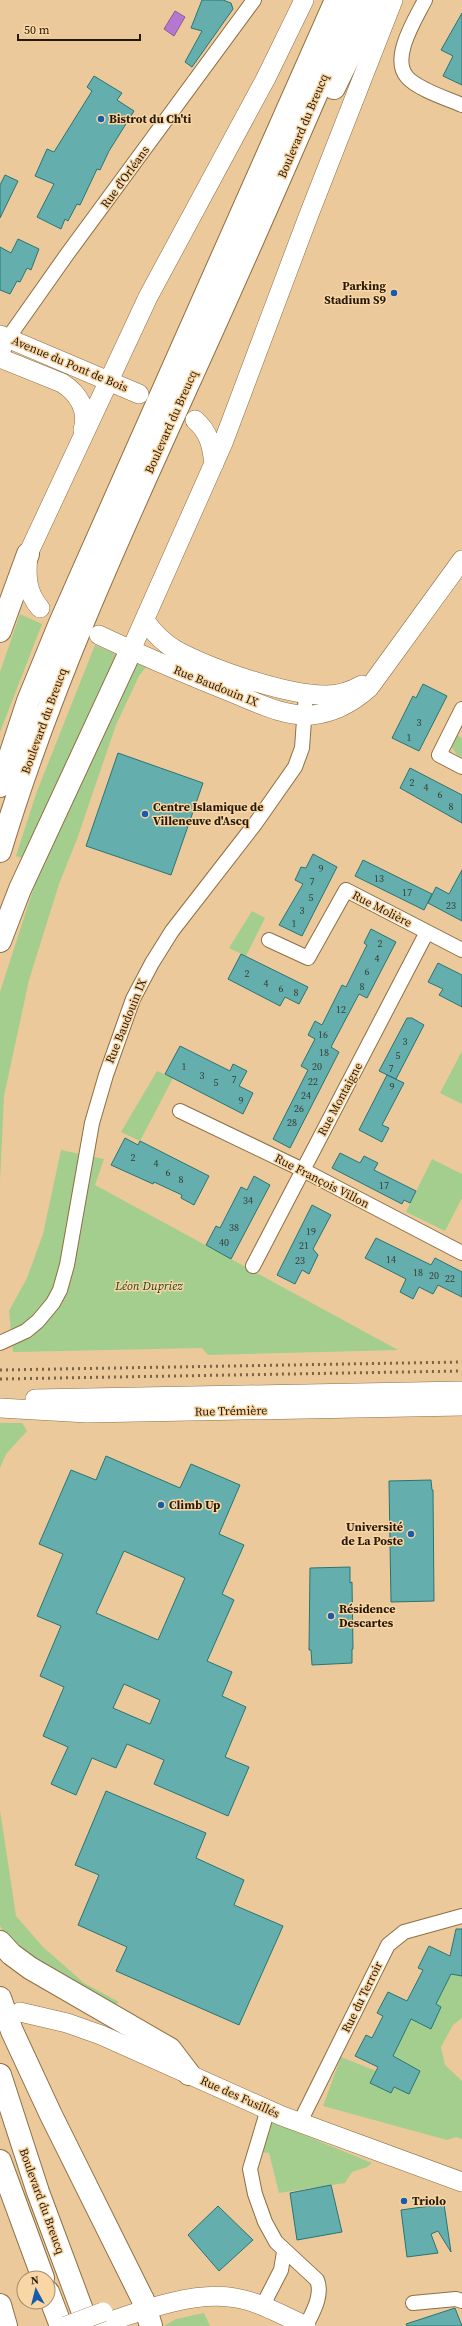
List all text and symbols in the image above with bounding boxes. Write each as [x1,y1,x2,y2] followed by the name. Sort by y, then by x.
[18,16,140,42] scale bar
[24,22,50,38] text: 50 m
[274,71,332,180] street label: Boulevard du Breucq
[109,111,191,127] place label: Bistrot du Ch'ti
[96,114,106,124] marker: Bistrot du Ch'ti
[97,143,153,211] street label: Rue d'Orléans
[324,278,386,308] place label: Parking Stadium S9
[389,288,399,298] marker: Parking Stadium S9
[10,332,130,396] street label: Avenue du Pont de Bois
[141,367,201,476] street label: Boulevard du Breucq
[171,662,261,710] street label: Rue Baudouin IX
[17,666,71,776] street label: Boulevard du Breucq
[417,716,422,729] house number: 3
[407,731,412,744] house number: 1
[410,776,415,789] house number: 2
[424,781,429,794] house number: 4
[438,788,443,801] house number: 6
[153,799,264,829] place label: Centre Islamique de Villeneuve d'Ascq
[449,800,454,813] house number: 8
[140,809,150,819] marker: Centre Islamique de Villeneuve d'Ascq
[319,862,324,875] house number: 9
[374,872,384,885] house number: 13
[310,875,315,888] house number: 7
[402,886,412,899] house number: 17
[349,887,415,931] street label: Rue Molière
[309,891,314,904] house number: 5
[446,899,456,912] house number: 23
[300,904,305,917] house number: 3
[292,917,297,930] house number: 1
[378,937,383,950] house number: 2
[375,952,380,965] house number: 4
[365,965,370,978] house number: 6
[245,967,250,980] house number: 2
[102,976,150,1066] street label: Rue Baudouin IX
[264,977,269,990] house number: 4
[360,980,365,993] house number: 8
[279,982,284,995] house number: 6
[294,986,299,999] house number: 8
[336,1003,346,1016] house number: 12
[318,1028,328,1041] house number: 16
[403,1035,408,1048] house number: 3
[319,1046,329,1059] house number: 18
[396,1049,401,1062] house number: 5
[314,1059,366,1139] street label: Rue Montaigne
[182,1060,187,1073] house number: 1
[312,1060,322,1073] house number: 20
[389,1062,394,1075] house number: 7
[200,1069,205,1082] house number: 3
[232,1073,237,1086] house number: 7
[308,1075,318,1088] house number: 22
[214,1076,219,1089] house number: 5
[390,1080,395,1093] house number: 9
[301,1089,311,1102] house number: 24
[239,1094,244,1107] house number: 9
[294,1102,304,1115] house number: 26
[287,1116,297,1129] house number: 28
[272,1150,372,1212] street label: Rue François Villon
[131,1151,136,1164] house number: 2
[154,1157,159,1170] house number: 4
[166,1166,171,1179] house number: 6
[179,1173,184,1186] house number: 8
[379,1179,389,1192] house number: 17
[243,1194,253,1207] house number: 34
[229,1221,239,1234] house number: 38
[306,1225,316,1238] house number: 19
[219,1236,229,1249] house number: 40
[299,1239,309,1252] house number: 21
[386,1253,396,1266] house number: 14
[295,1254,305,1267] house number: 23
[413,1266,423,1279] house number: 18
[429,1269,439,1282] house number: 20
[445,1272,455,1285] house number: 22
[114,1278,183,1294] park label: Léon Dupriez
[194,1402,268,1420] street label: Rue Trémière
[169,1497,220,1513] place label: Climb Up
[156,1500,166,1510] marker: Climb Up
[341,1519,403,1549] place label: Université de La Poste
[406,1529,416,1539] marker: Université de La Poste
[339,1601,396,1631] place label: Résidence Descartes
[326,1611,336,1621] marker: Résidence Descartes
[338,1959,386,2035] street label: Rue du Terroir
[198,2072,282,2122] street label: Rue des Fusillés
[15,2146,69,2256] street label: Boulevard du Breucq
[412,2193,446,2209] place label: Triolo
[399,2196,409,2206] marker: Triolo
[16,2270,56,2310] north arrow
[30,2273,40,2289] text: N

